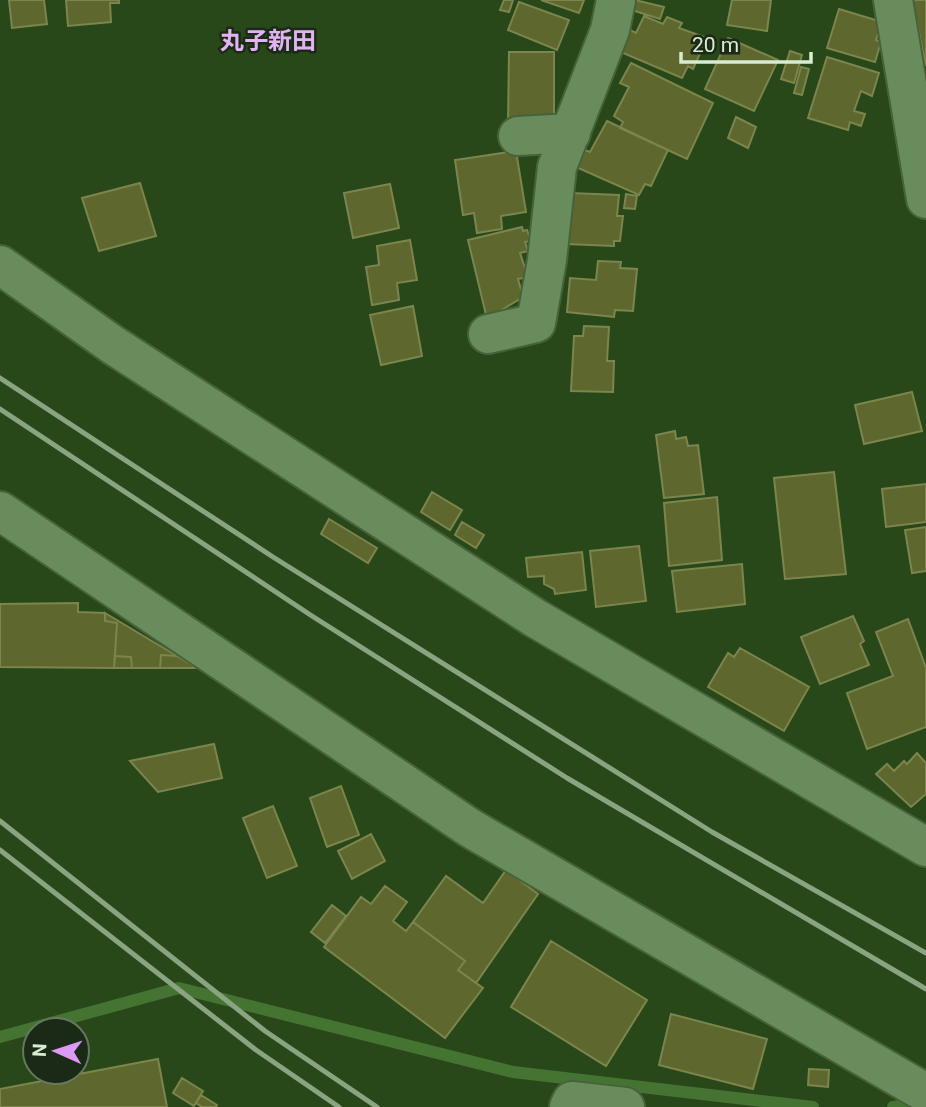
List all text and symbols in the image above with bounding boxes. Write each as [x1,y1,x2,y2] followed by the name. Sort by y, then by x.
[681,21,810,65] scale bar
[220,27,316,55] district label: 丸子新田
[692,33,739,57] text: 20 m
[21,1016,91,1086] north arrow
[28,1043,51,1057] text: N

